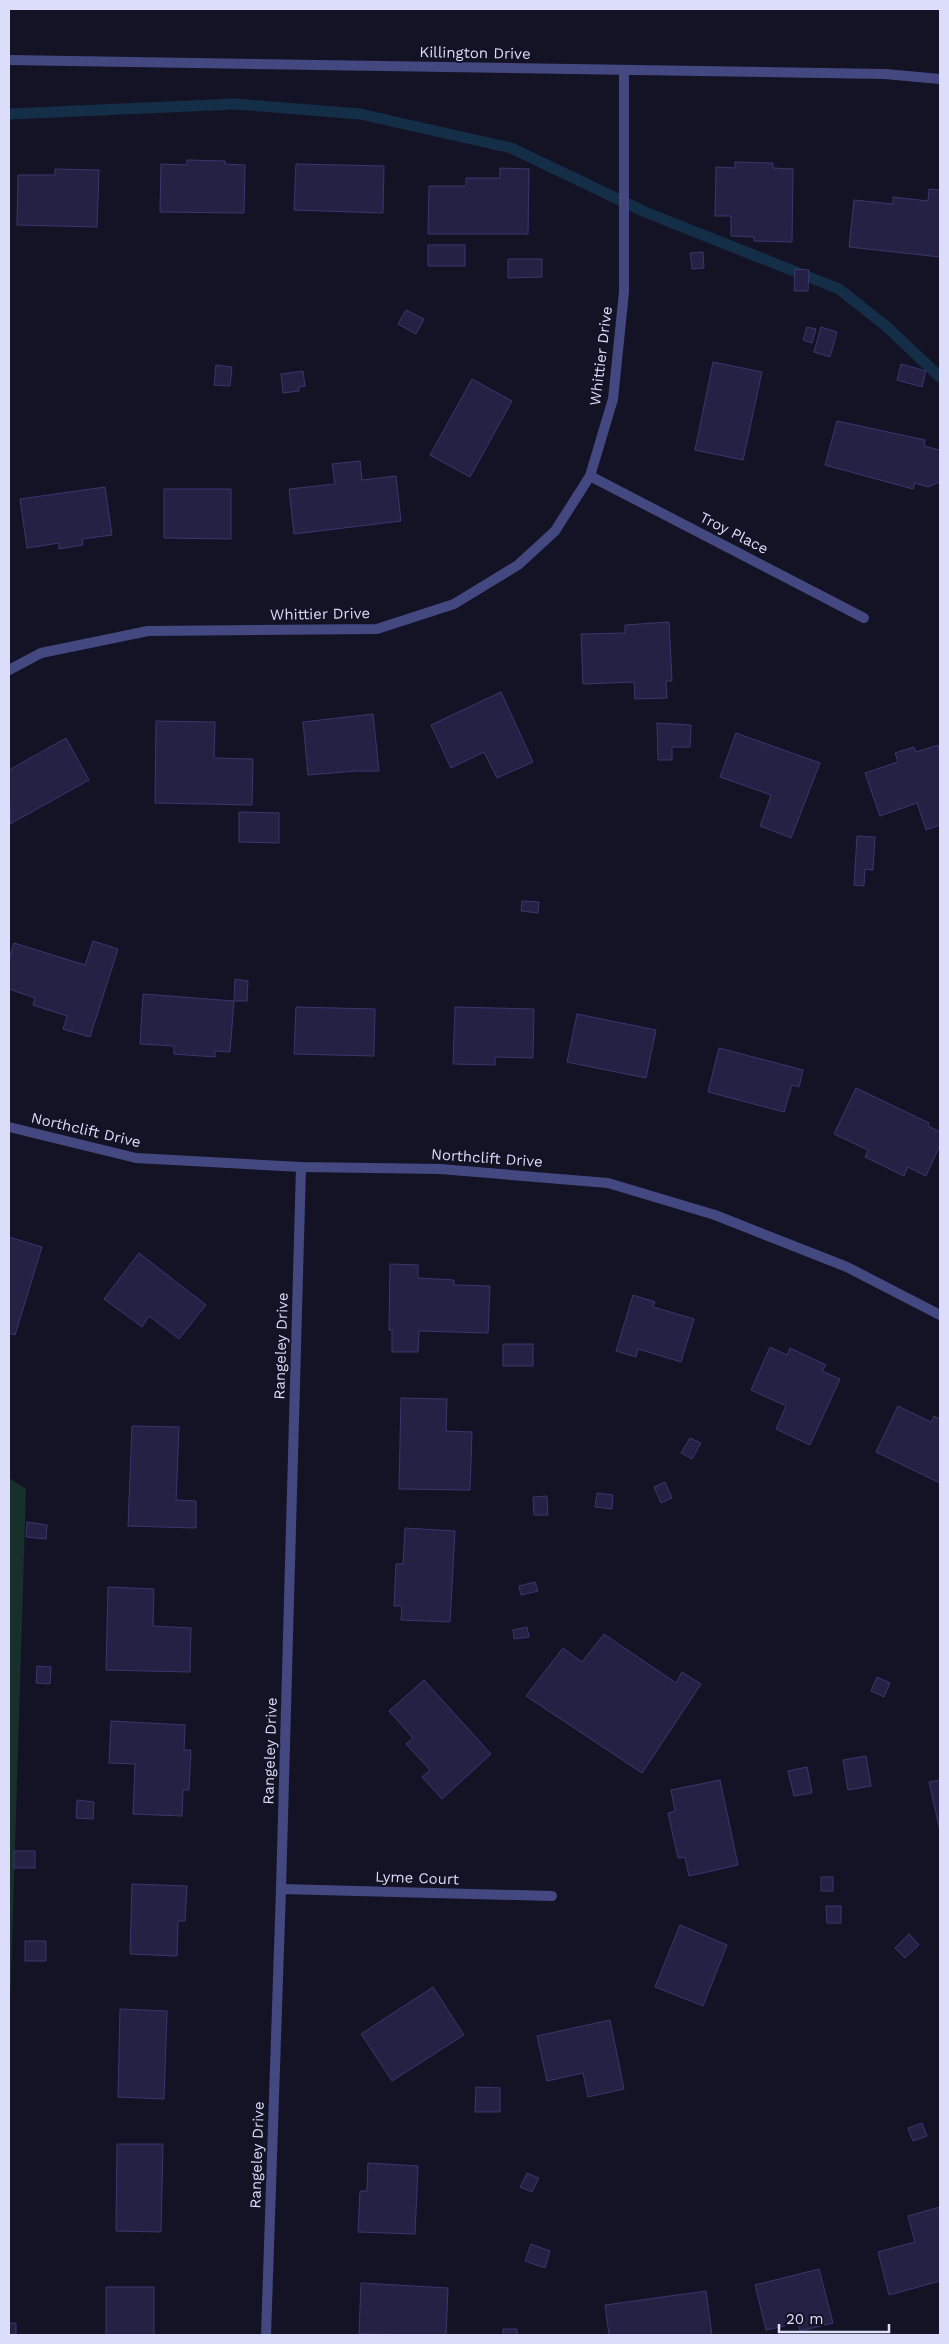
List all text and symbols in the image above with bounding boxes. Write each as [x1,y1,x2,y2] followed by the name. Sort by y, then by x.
[419,43,531,63] street label: Killington Drive
[586,305,616,407] street label: Whittier Drive
[697,508,771,558] street label: Troy Place
[270,604,370,624] street label: Whittier Drive
[29,1109,143,1151] street label: Northclift Drive
[431,1145,543,1171] street label: Northclift Drive
[270,1292,292,1400] street label: Rangeley Drive
[259,1697,281,1805] street label: Rangeley Drive
[375,1868,460,1888] street label: Lyme Court
[246,2101,268,2209] street label: Rangeley Drive
[779,2302,889,2334] scale bar
[786,2310,824,2328] text: 20 m

